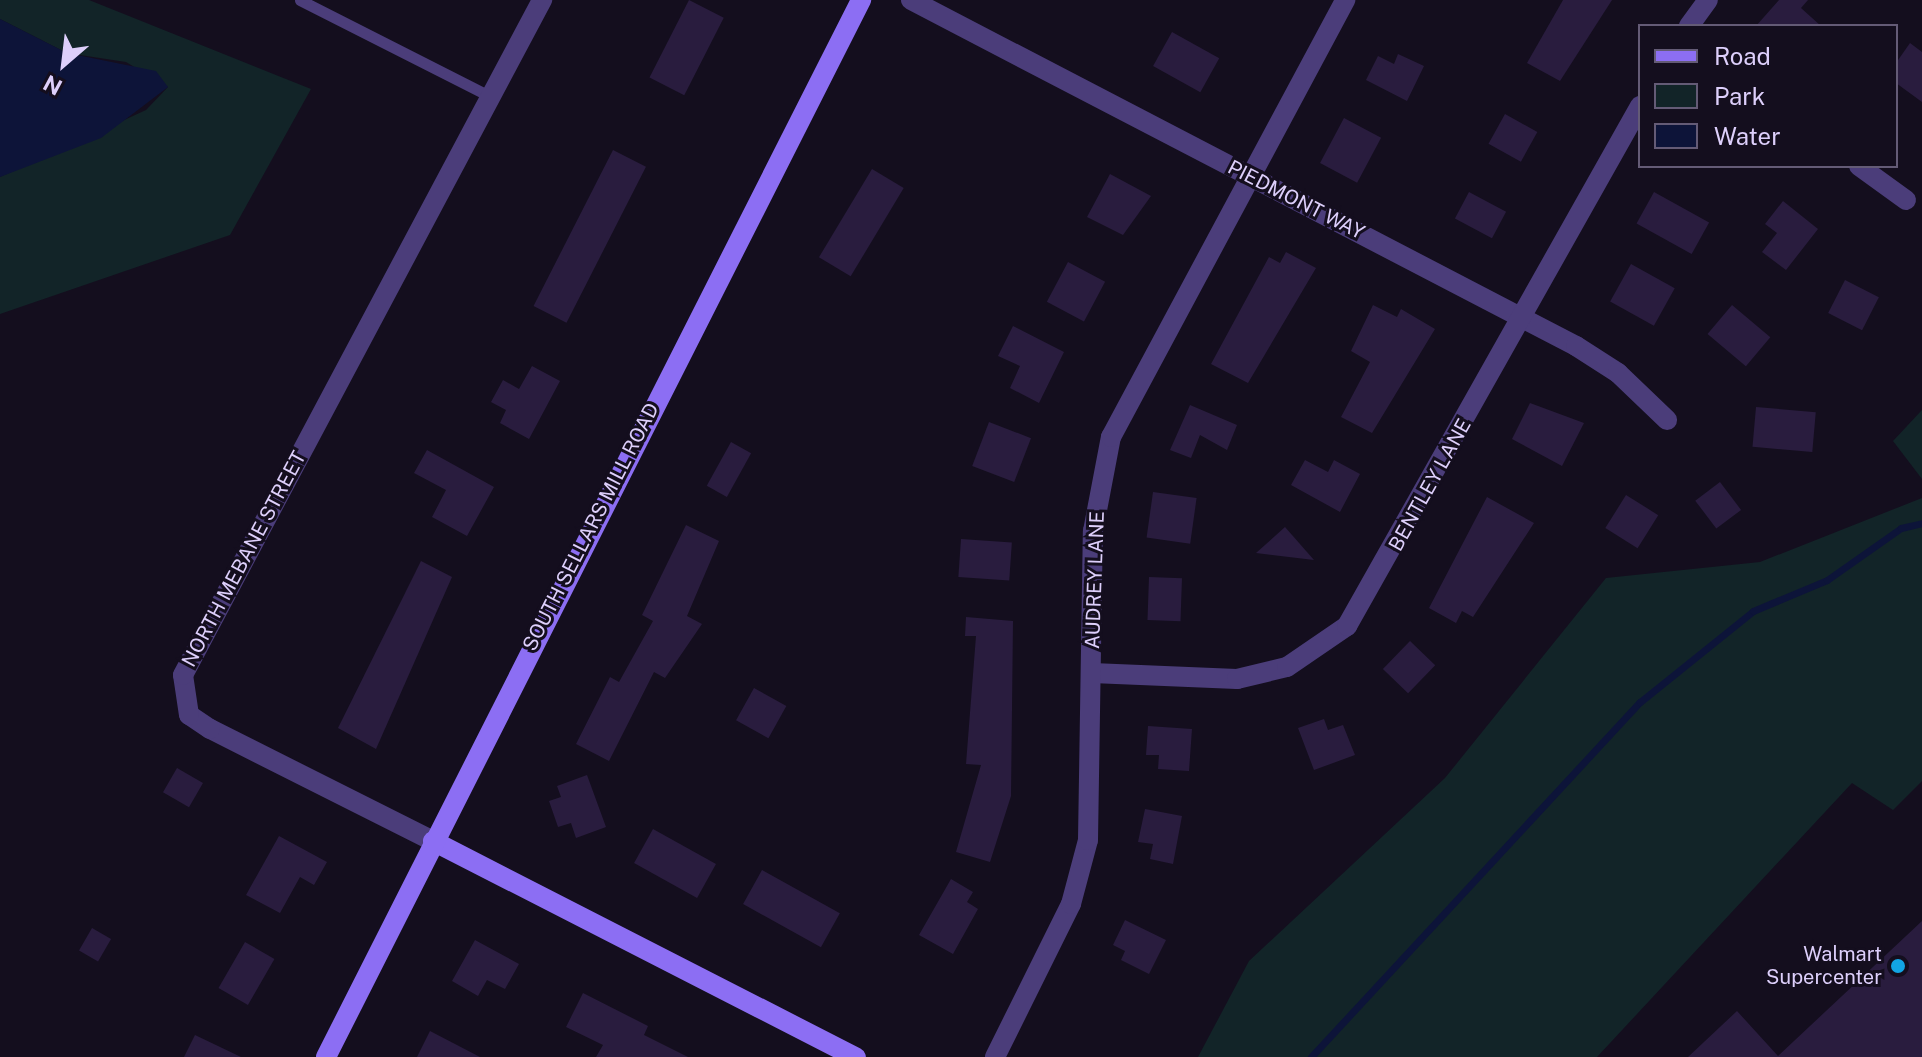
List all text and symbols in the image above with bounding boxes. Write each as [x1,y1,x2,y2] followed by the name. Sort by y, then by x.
[24,24,104,104] north arrow
[1638,24,1898,168] legend
[1714,42,1771,70] text: Road
[39,70,66,101] text: N
[1714,82,1765,110] text: Park
[1714,122,1781,150] text: Water
[1223,155,1369,245] street label: PIEDMONT WAY
[518,399,664,655] street label: SOUTH SELLARS MILL ROAD
[1384,414,1476,556] street label: BENTLEY LANE
[177,447,311,671] street label: NORTH MEBANE STREET
[1081,510,1109,650] street label: AUDREY LANE
[1766,942,1882,989] place label: Walmart Supercenter
[1889,957,1907,975] marker: Walmart Supercenter

